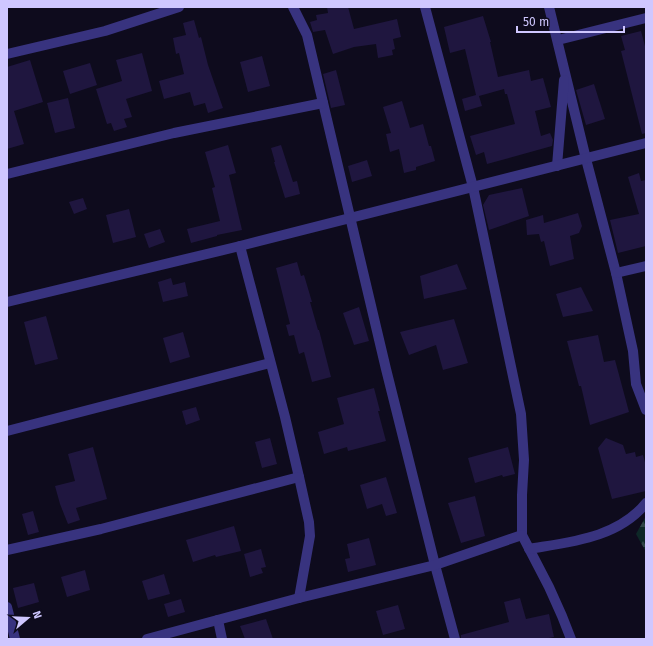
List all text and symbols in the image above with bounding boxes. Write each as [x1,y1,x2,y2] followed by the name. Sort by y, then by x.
[517,8,624,34] scale bar
[523,15,549,29] text: 50 m
[8,598,48,638] north arrow
[30,609,44,620] text: N

